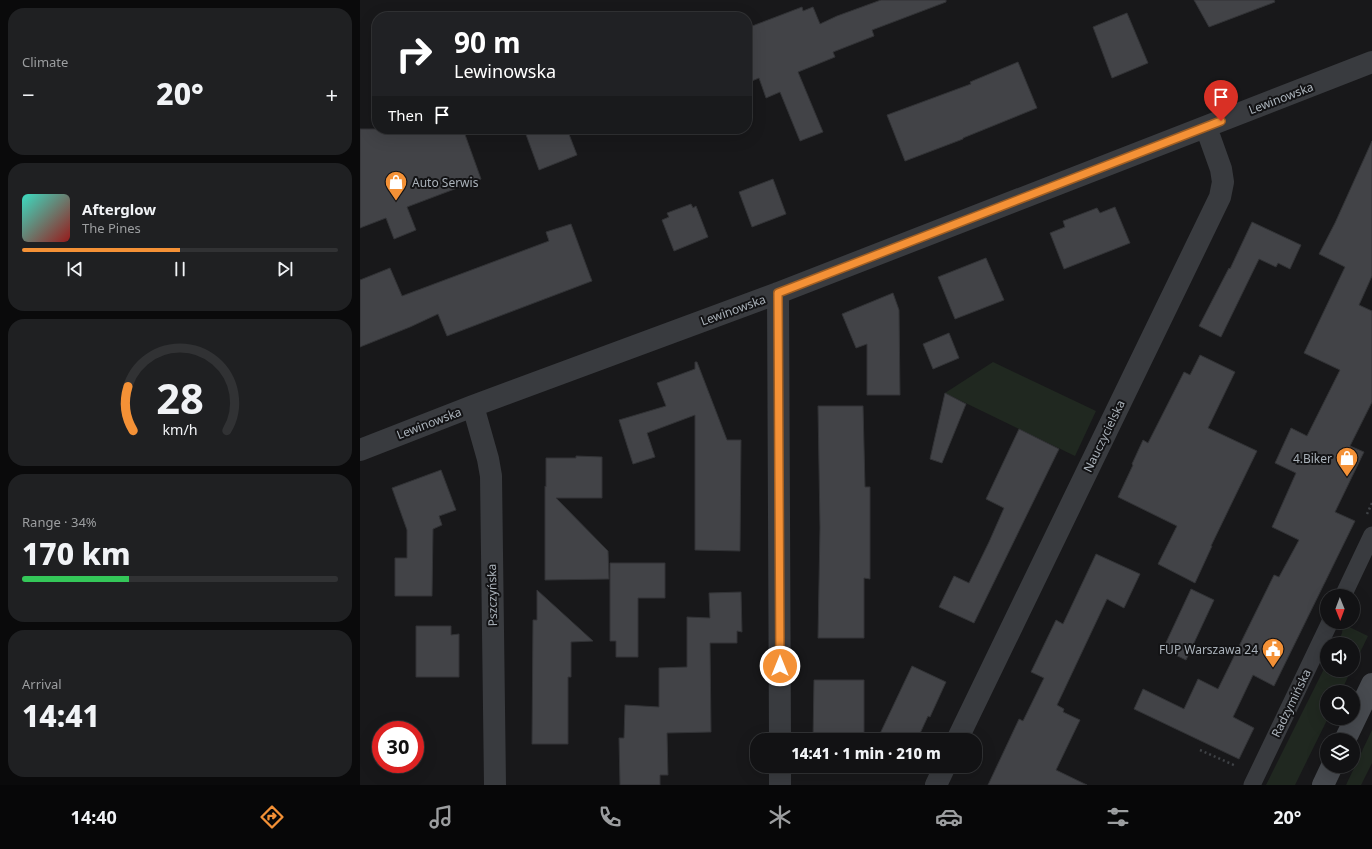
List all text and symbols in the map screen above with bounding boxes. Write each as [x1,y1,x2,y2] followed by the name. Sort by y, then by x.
[454,23,521,61] text: 90 m
[388,28,440,80] icon: right
[22,53,68,71] text: Climate
[454,59,556,83] text: Lewinowska
[156,73,204,114] text: 20°
[1246,78,1316,118] street label: Lewinowska
[22,79,35,109] text: −
[325,79,338,109] text: +
[1204,80,1238,121] pin
[1210,86,1232,108] icon: arrive
[431,104,453,126] icon: arrive
[388,105,423,125] text: Then
[383,169,409,202] shop icon: Auto Serwis
[412,174,479,191] place label: Auto Serwis
[82,199,156,219] text: Afterglow
[82,219,141,237] text: The Pines
[64,258,86,280] icon: previous
[169,258,191,280] icon: pause
[274,258,296,280] icon: next
[698,290,768,330] street label: Lewinowska
[156,369,204,425] text: 28
[1079,397,1129,475] street label: Nauczycielska
[394,403,464,443] street label: Lewinowska
[162,419,198,438] text: km/h
[1334,445,1360,478] shop icon: 4.Biker
[1293,450,1332,467] place label: 4.Biker
[22,513,97,531] text: Range · 34%
[22,533,131,574] text: 170 km
[483,564,501,626] street label: Pszczyńska
[1320,589,1360,629] north arrow
[1320,589,1360,773] map controls
[1260,636,1286,669] public building icon: FUP Warszawa 24
[1320,637,1360,677] button: sound
[1159,641,1258,658] place label: FUP Warszawa 24
[759,645,801,687] position arrow
[1267,666,1315,740] street label: Radzymińska
[22,675,62,693] text: Arrival
[1320,685,1360,725] button: search
[22,695,100,736] text: 14:41
[372,721,424,773] speed limit sign: 30
[1320,733,1360,773] button: layers
[791,743,941,763] text: 14:41 · 1 min · 210 m
[258,803,286,831] icon: directions
[427,803,455,831] icon: music
[596,803,624,831] icon: phone
[766,803,794,831] icon: climate
[935,803,963,831] icon: car
[1104,803,1132,831] icon: filters
[71,805,117,829] text: 14:40
[1273,805,1301,829] text: 20°

